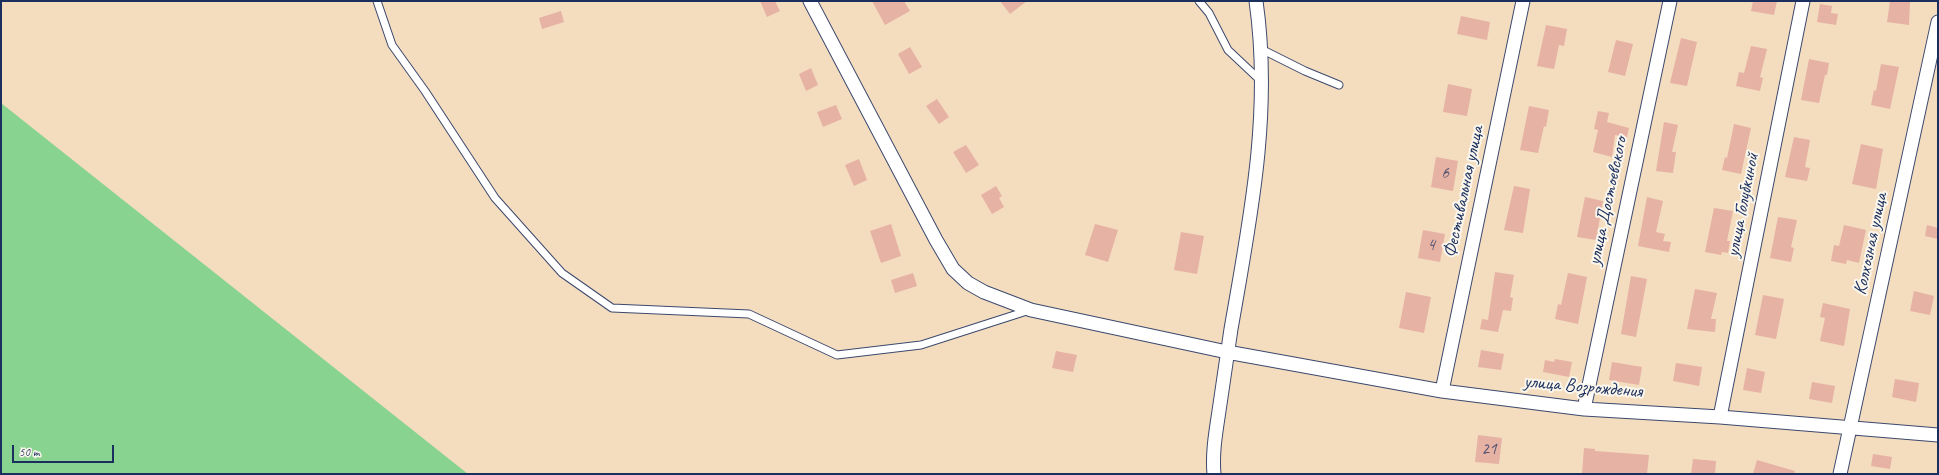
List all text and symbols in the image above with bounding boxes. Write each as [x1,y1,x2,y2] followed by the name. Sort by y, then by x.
[1439,124,1489,260] street label: Фестивальная улица
[1583,135,1633,267] street label: улица Достоевского
[1722,151,1764,259] street label: улица Голубкиной
[1441,164,1449,184] house number: 6
[1849,191,1893,297] street label: Колхозная улица
[1427,236,1435,256] house number: 4
[1523,370,1643,404] street label: улица Возрождения
[14,437,116,463] scale bar
[1481,440,1497,460] house number: 21
[19,444,39,460] text: 50 m

